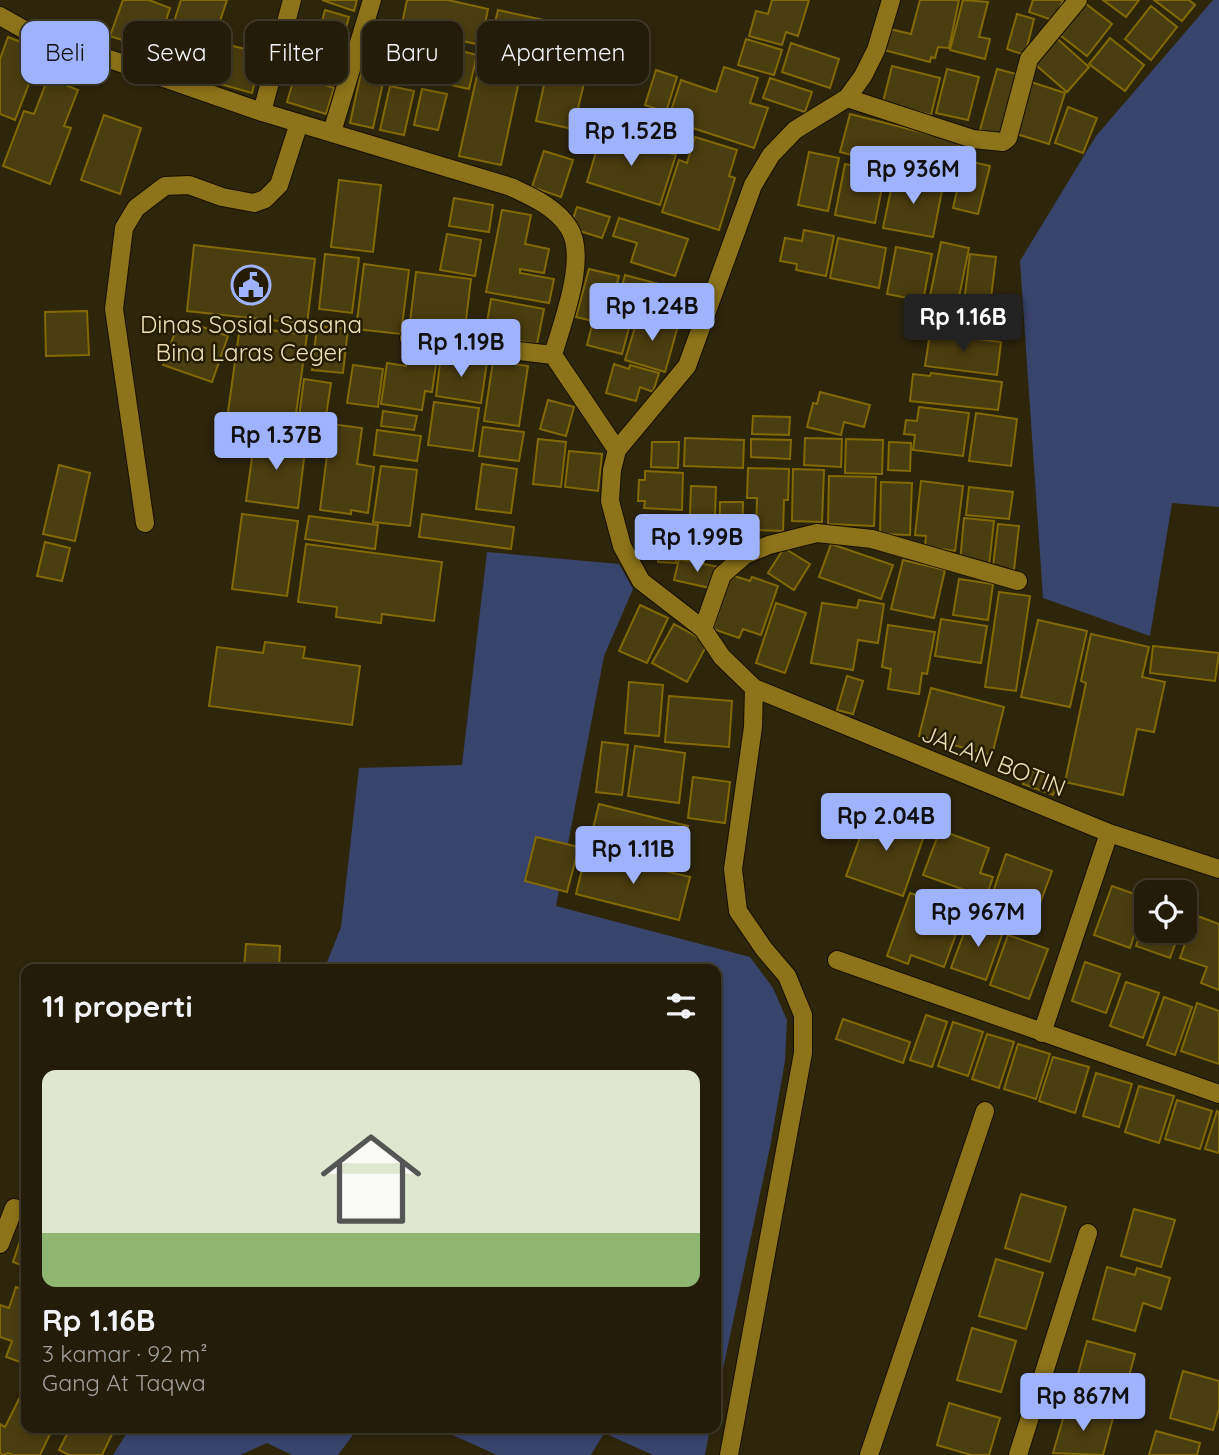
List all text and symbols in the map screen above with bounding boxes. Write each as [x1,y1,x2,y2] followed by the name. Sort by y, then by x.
[21,21,109,84] chip: Beli
[123,21,231,84] chip: Sewa
[245,21,348,84] chip: Filter
[362,21,463,84] chip: Baru
[477,21,649,84] chip: Apartemen
[559,108,703,168] pin: Rp 1.52B
[585,116,677,145] text: Rp 1.52B
[848,146,978,206] pin: Rp 936M
[866,154,960,183] text: Rp 936M
[230,264,272,306] public building icon: Dinas Sosial Sasana Bina Laras Ceger
[580,284,724,343] pin: Rp 1.24B
[605,291,699,320] text: Rp 1.24B
[891,294,1035,354] pin: Rp 1.16B
[920,302,1006,331] text: Rp 1.16B
[140,309,362,367] place label: Dinas Sosial Sasana Bina Laras Ceger
[389,320,533,379] pin: Rp 1.19B
[417,327,505,356] text: Rp 1.19B
[204,412,348,472] pin: Rp 1.37B
[230,420,322,449] text: Rp 1.37B
[625,514,769,574] pin: Rp 1.99B
[651,522,743,551] text: Rp 1.99B
[918,717,1070,803] street label: JALAN BOTIN
[814,794,958,853] pin: Rp 2.04B
[837,801,935,830] text: Rp 2.04B
[561,826,705,886] pin: Rp 1.11B
[591,834,675,863] text: Rp 1.11B
[1134,880,1197,943] map controls
[1134,880,1197,943] button: locate
[913,890,1043,949] pin: Rp 967M
[931,897,1025,926] text: Rp 967M
[42,987,193,1025] text: 11 properti
[662,987,700,1025] icon: filters
[308,1116,434,1242] icon: home
[42,1301,155,1339] text: Rp 1.16B
[42,1339,207,1368] text: 3 kamar · 92 m²
[42,1368,206,1397] text: Gang At Taqwa
[1018,1374,1148,1433] pin: Rp 867M
[1036,1381,1130,1410] text: Rp 867M

